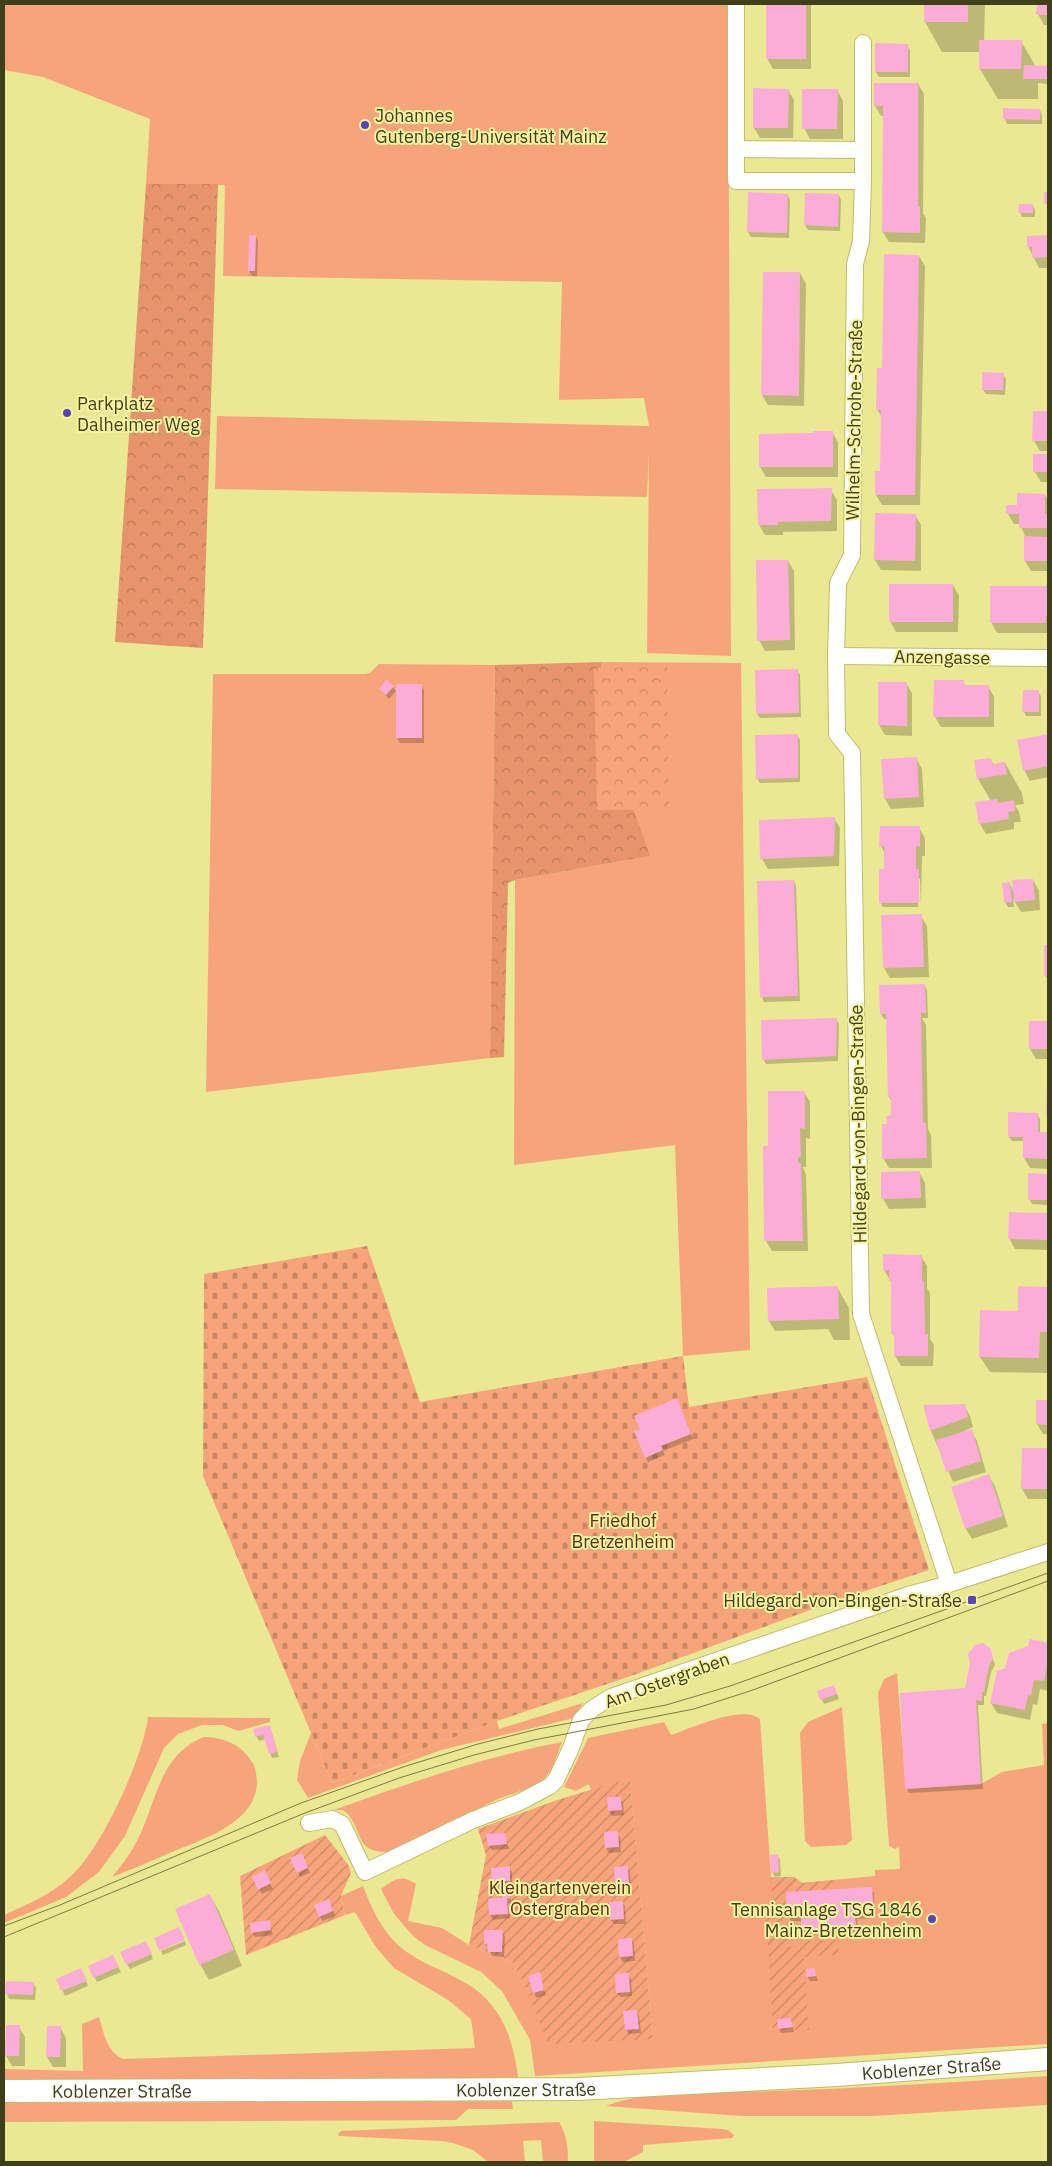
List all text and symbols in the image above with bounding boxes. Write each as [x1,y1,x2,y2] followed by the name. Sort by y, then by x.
[375,104,606,148] place label: Johannes Gutenberg-Universität Mainz
[359,119,371,131] marker: Johannes Gutenberg-Universität Mainz
[841,319,867,521] street label: Wilhelm-Schrohe-Straße
[77,392,200,436] place label: Parkplatz Dalheimer Weg
[61,407,73,419] marker: Parkplatz Dalheimer Weg
[894,645,991,669] street label: Anzengasse
[844,1004,872,1244] street label: Hildegard-von-Bingen-Straße
[571,1509,675,1553] park label: Friedhof Bretzenheim
[723,1589,962,1612] place label: Hildegard-von-Bingen-Straße
[966,1594,978,1606] marker: Hildegard-von-Bingen-Straße
[601,1647,733,1713] street label: Am Ostergraben
[489,1876,631,1920] park label: Kleingartenverein Ostergraben
[731,1898,922,1942] place label: Tennisanlage TSG 1846 Mainz-Bretzenheim
[926,1913,938,1925] marker: Tennisanlage TSG 1846 Mainz-Bretzenheim
[861,2051,1002,2085] street label: Koblenzer Straße
[456,2077,597,2101] street label: Koblenzer Straße
[52,2079,192,2102] street label: Koblenzer Straße

